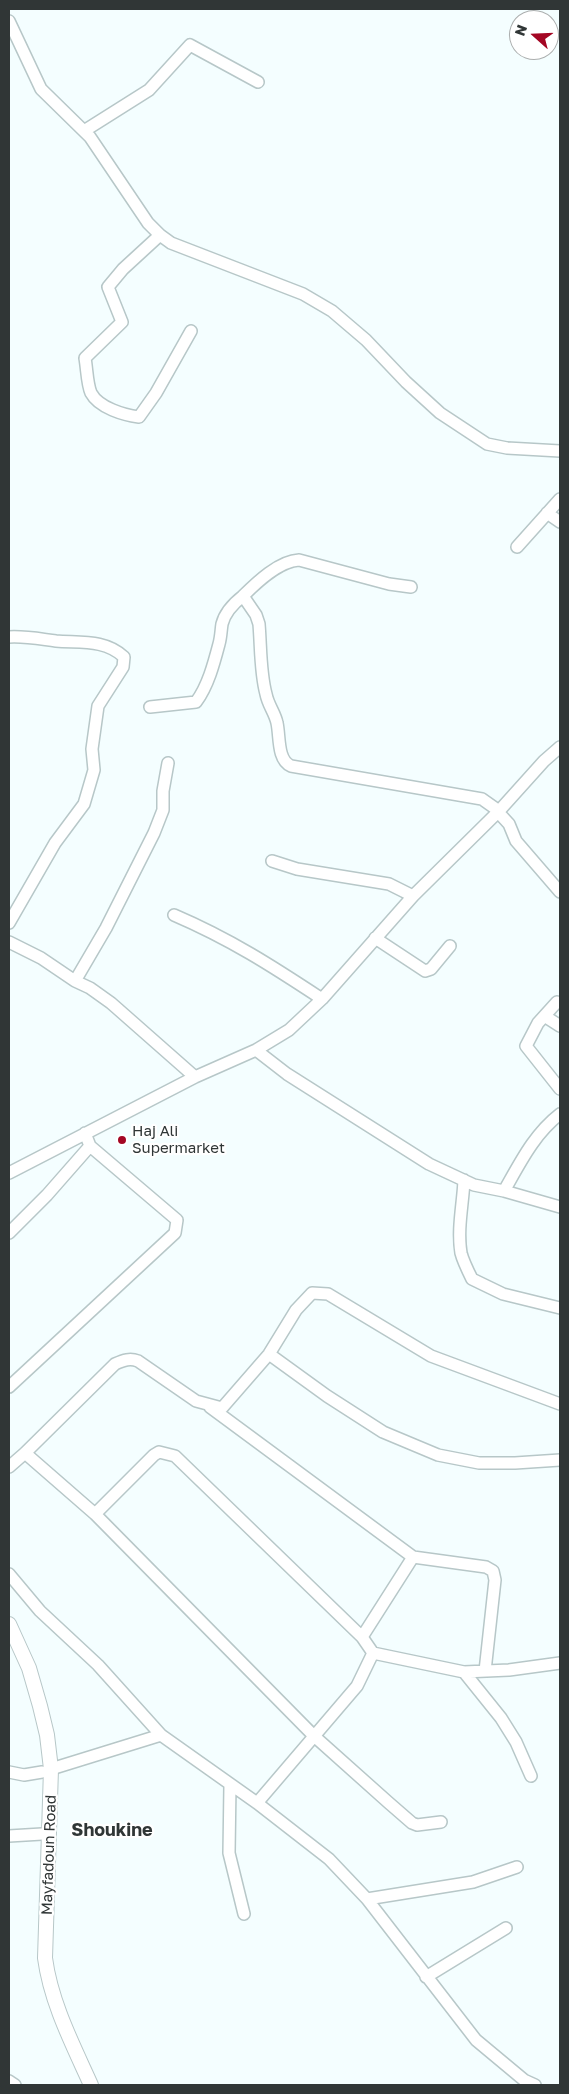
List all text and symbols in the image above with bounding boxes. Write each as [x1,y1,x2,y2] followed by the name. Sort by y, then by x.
[509,10,559,60] north arrow
[511,22,530,38] text: N
[132,1122,225,1157] place label: Haj Ali Supermarket
[116,1134,128,1146] marker: Haj Ali Supermarket
[38,1794,60,1916] street label: Mayfadoun Road
[71,1819,153,1841] district label: Shoukine

